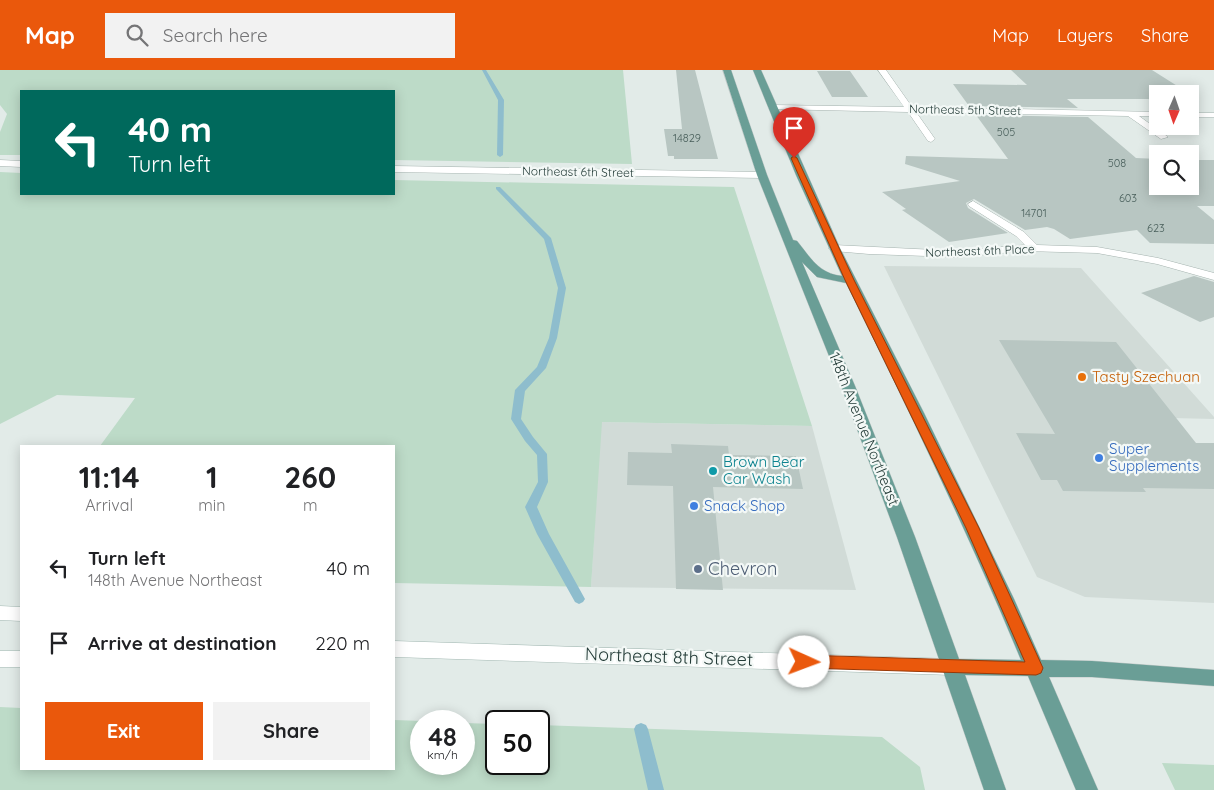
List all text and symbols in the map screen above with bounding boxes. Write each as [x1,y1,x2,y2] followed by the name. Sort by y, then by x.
[105,13,455,58] search box
[25,20,75,50] text: Map
[123,21,151,49] icon: search
[163,23,268,47] text: Search here
[992,24,1029,47] text: Map
[1057,24,1113,47] text: Layers
[1141,24,1189,47] text: Share
[1149,85,1199,135] north arrow
[1149,85,1199,195] map controls
[909,101,1021,118] street label: Northeast 5th Street
[128,107,212,151] text: 40 m
[773,107,815,158] pin
[45,110,110,175] icon: left
[780,114,808,142] icon: arrive
[997,125,1015,139] house number: 505
[673,131,701,145] house number: 14829
[1149,145,1199,195] button: search
[128,150,211,178] text: Turn left
[1108,156,1126,170] house number: 508
[522,163,634,180] street label: Northeast 6th Street
[1119,191,1137,205] house number: 603
[1021,206,1047,220] house number: 14701
[1147,221,1165,235] house number: 623
[925,241,1035,260] street label: Northeast 6th Place
[825,349,904,508] street label: 148th Avenue Northeast
[1092,367,1200,386] place label: Tasty Szechuan
[1076,371,1088,383] marker: Tasty Szechuan
[1109,439,1199,475] place label: Super Supplements
[723,452,805,488] place label: Brown Bear Car Wash
[1093,452,1105,464] marker: Super Supplements
[79,458,140,496] text: 11:14
[206,458,218,496] text: 1
[284,458,336,496] text: 260
[707,465,719,477] marker: Brown Bear Car Wash
[85,495,133,515] text: Arrival
[198,495,225,515] text: min
[303,495,318,515] text: m
[704,496,785,515] place label: Snack Shop
[688,500,700,512] marker: Snack Shop
[88,546,166,570] text: Turn left
[45,554,73,582] icon: left
[326,556,370,580] text: 40 m
[708,557,777,580] place label: Chevron
[692,563,704,575] marker: Chevron
[88,570,262,590] text: 148th Avenue Northeast
[45,629,73,657] icon: arrive
[88,631,277,655] text: Arrive at destination
[315,631,370,655] text: 220 m
[777,635,829,687] position arrow
[585,642,753,671] street label: Northeast 8th Street
[45,702,203,760] button: Exit
[213,702,370,760] button: Share
[485,710,550,775] speed limit sign: 50
[428,721,457,752] text: 48
[427,747,458,762] text: km/h

